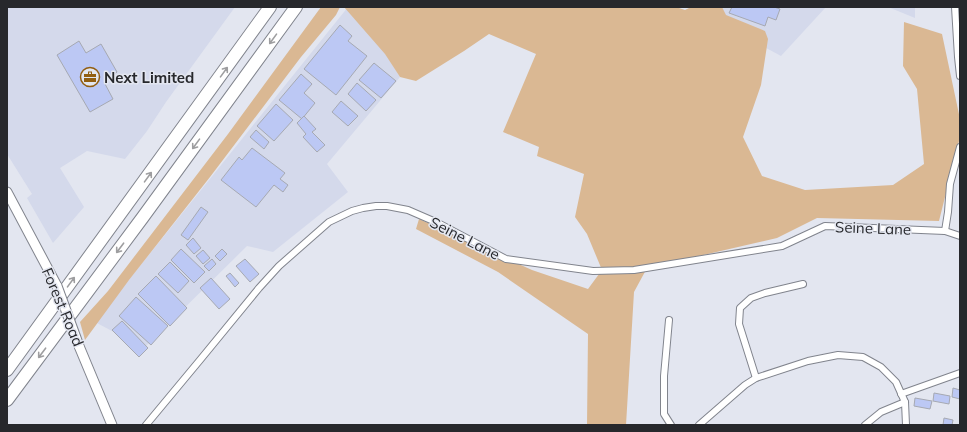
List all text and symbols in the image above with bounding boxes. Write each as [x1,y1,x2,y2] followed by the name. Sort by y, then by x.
[269,33,277,44] one-way arrow
[79,66,101,88] office icon: Next Limited
[220,66,228,77] one-way arrow
[104,68,194,87] place label: Next Limited
[192,138,201,149] one-way arrow
[144,172,152,183] one-way arrow
[427,212,503,264] street label: Seine Lane
[835,217,911,239] street label: Seine Lane
[115,243,124,254] one-way arrow
[38,265,88,349] street label: Forest Road
[67,277,75,288] one-way arrow
[38,347,46,358] one-way arrow

